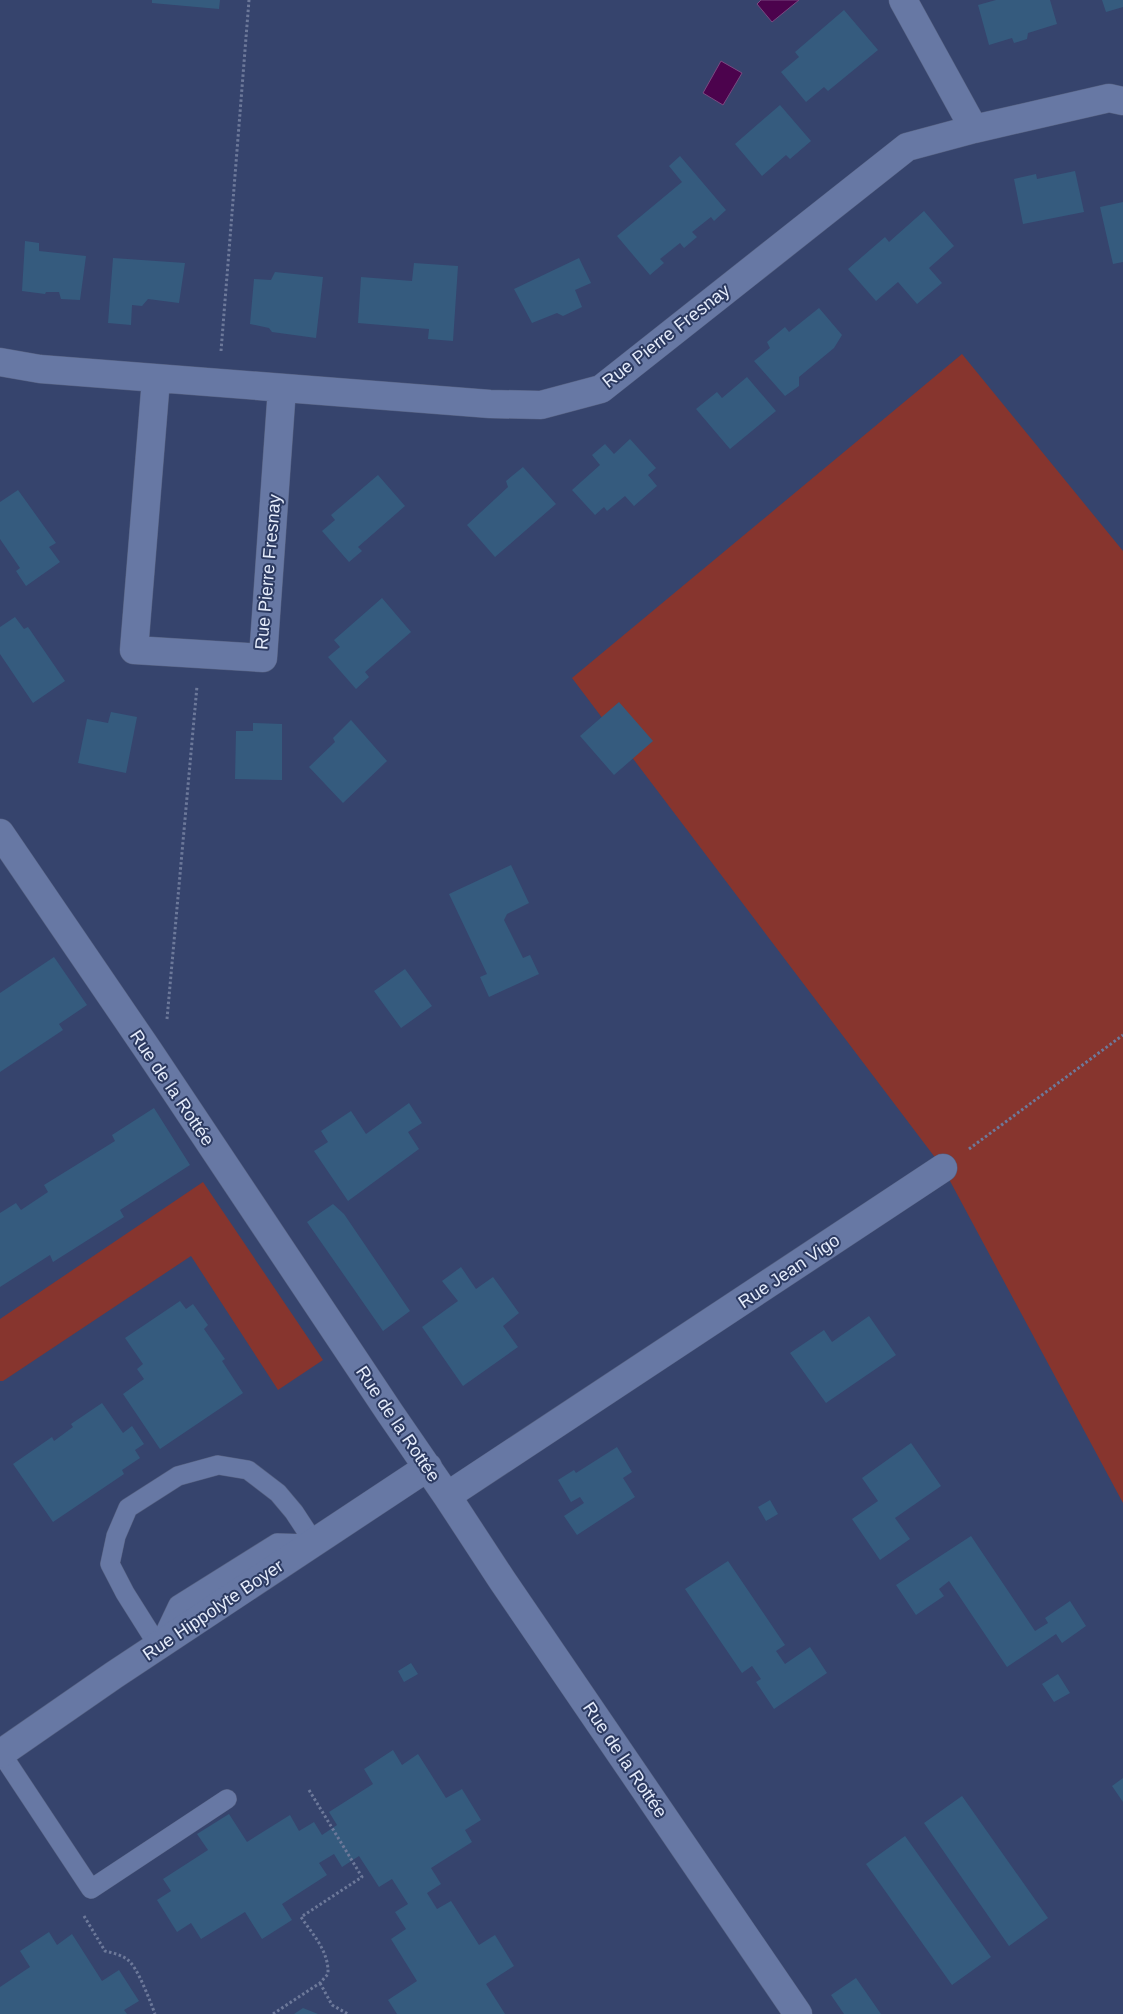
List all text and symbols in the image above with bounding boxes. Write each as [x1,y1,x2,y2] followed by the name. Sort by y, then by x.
[598,280,734,392] street label: Rue Pierre Fresnay
[251,493,285,651] street label: Rue Pierre Fresnay
[126,1026,218,1150] street label: Rue de la Rottée
[735,1230,843,1312] street label: Rue Jean Vigo
[352,1362,444,1486] street label: Rue de la Rottée
[139,1556,287,1664] street label: Rue Hippolyte Boyer
[579,1698,671,1822] street label: Rue de la Rottée

